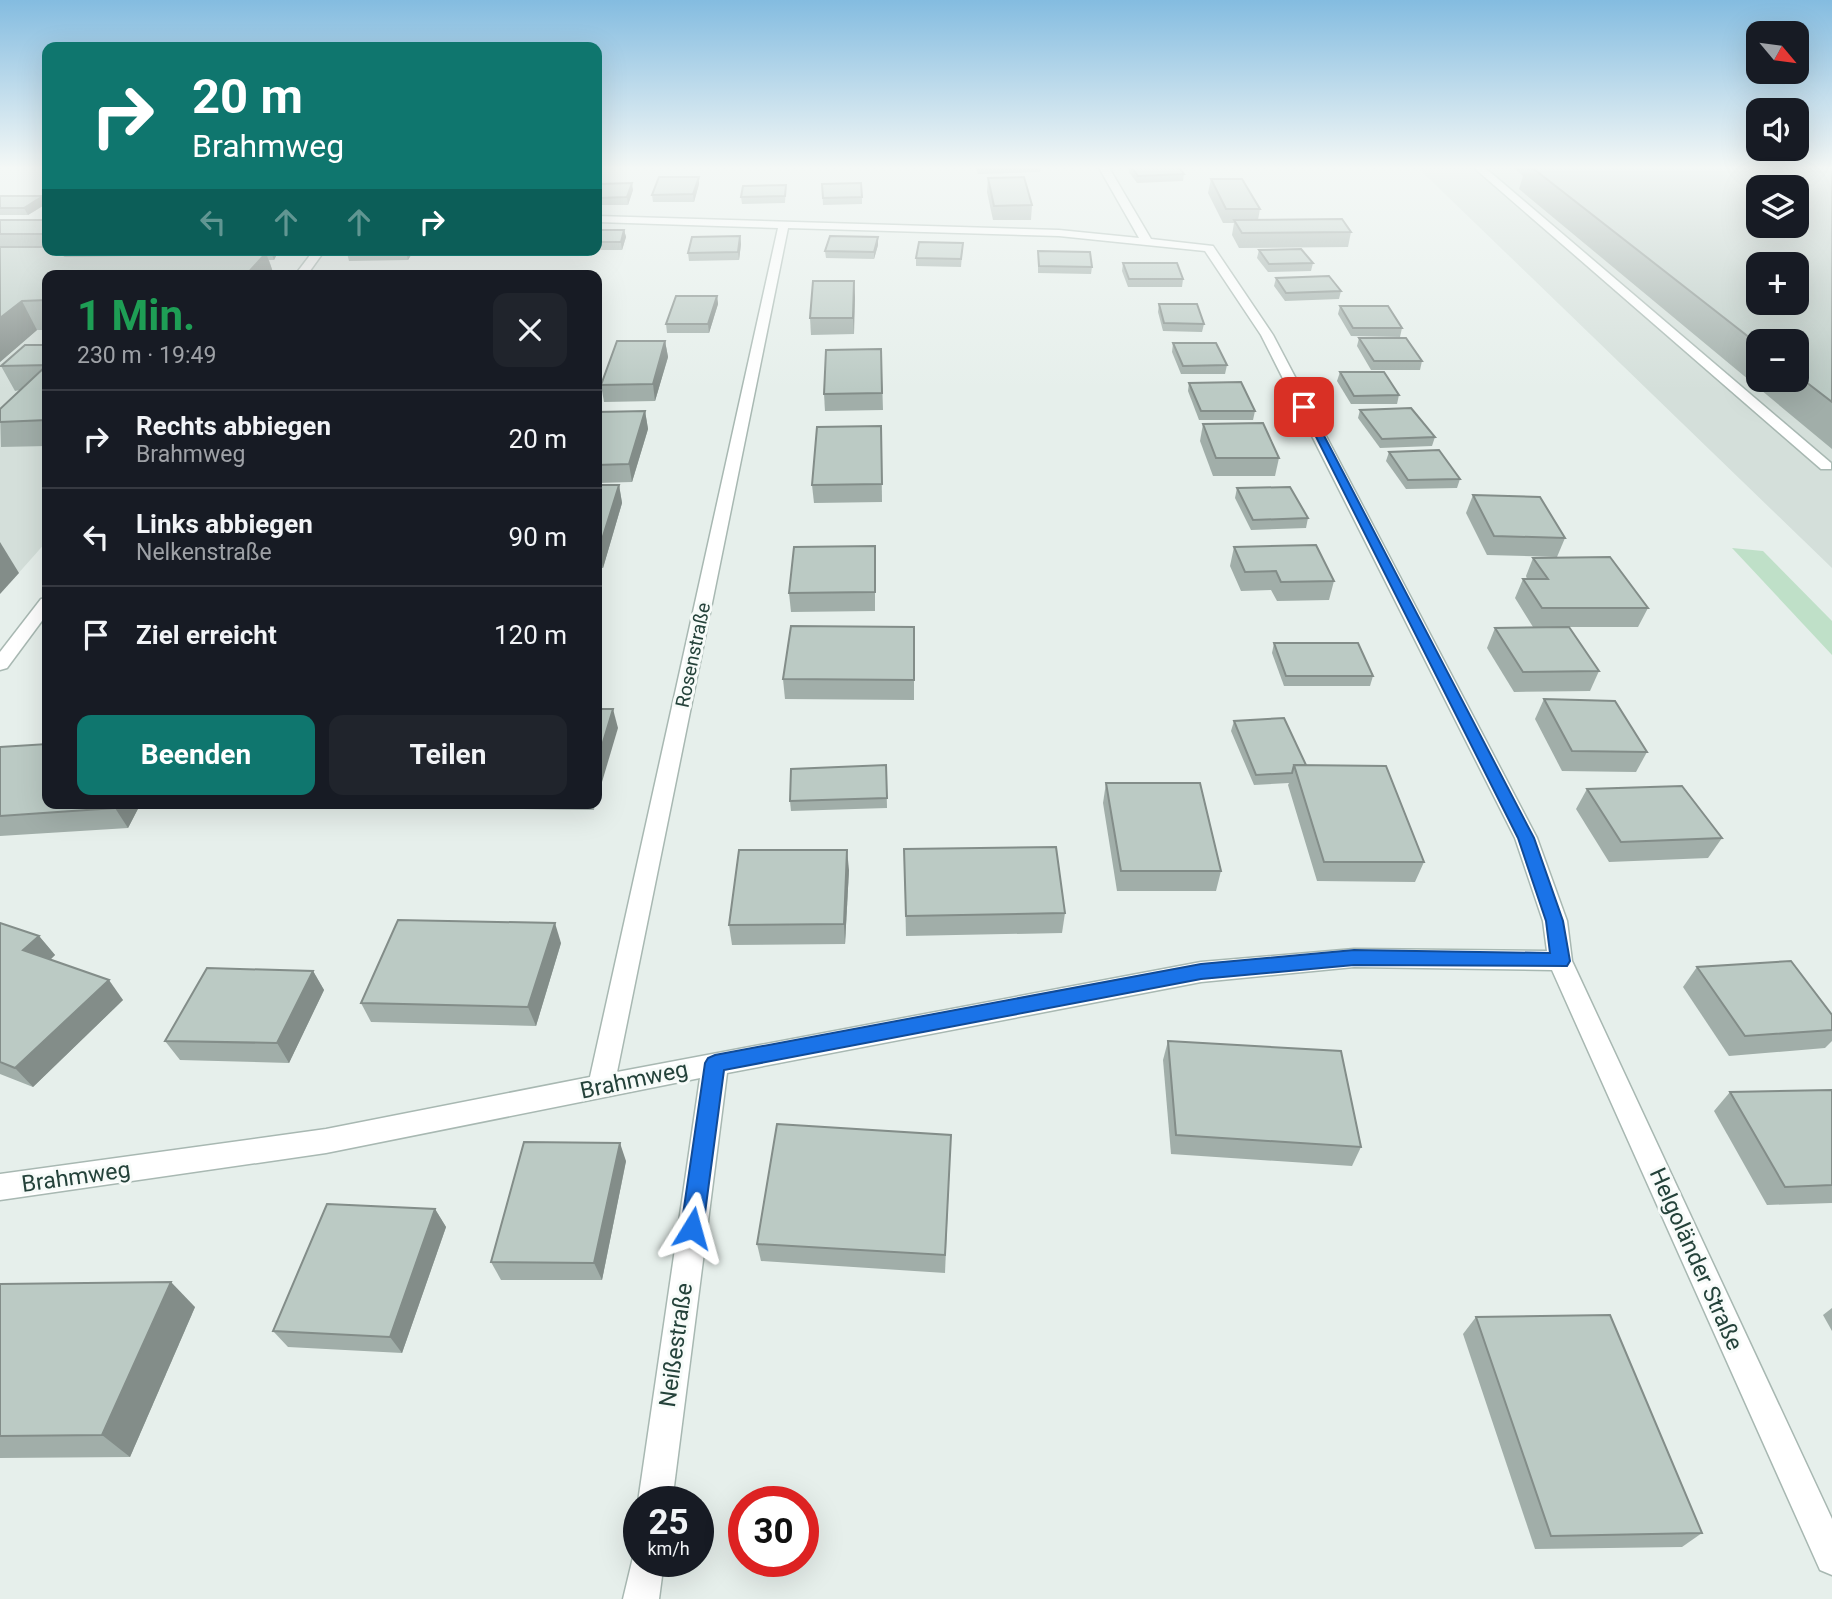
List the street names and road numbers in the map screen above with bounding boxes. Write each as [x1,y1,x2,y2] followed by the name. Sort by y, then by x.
[671,600,715,710] street label: Rosenstraße
[578,1055,690,1105] street label: Brahmweg
[20,1156,132,1198] street label: Brahmweg
[1644,1164,1748,1354] street label: Helgoländer Straße
[654,1281,698,1409] street label: Neißestraße

